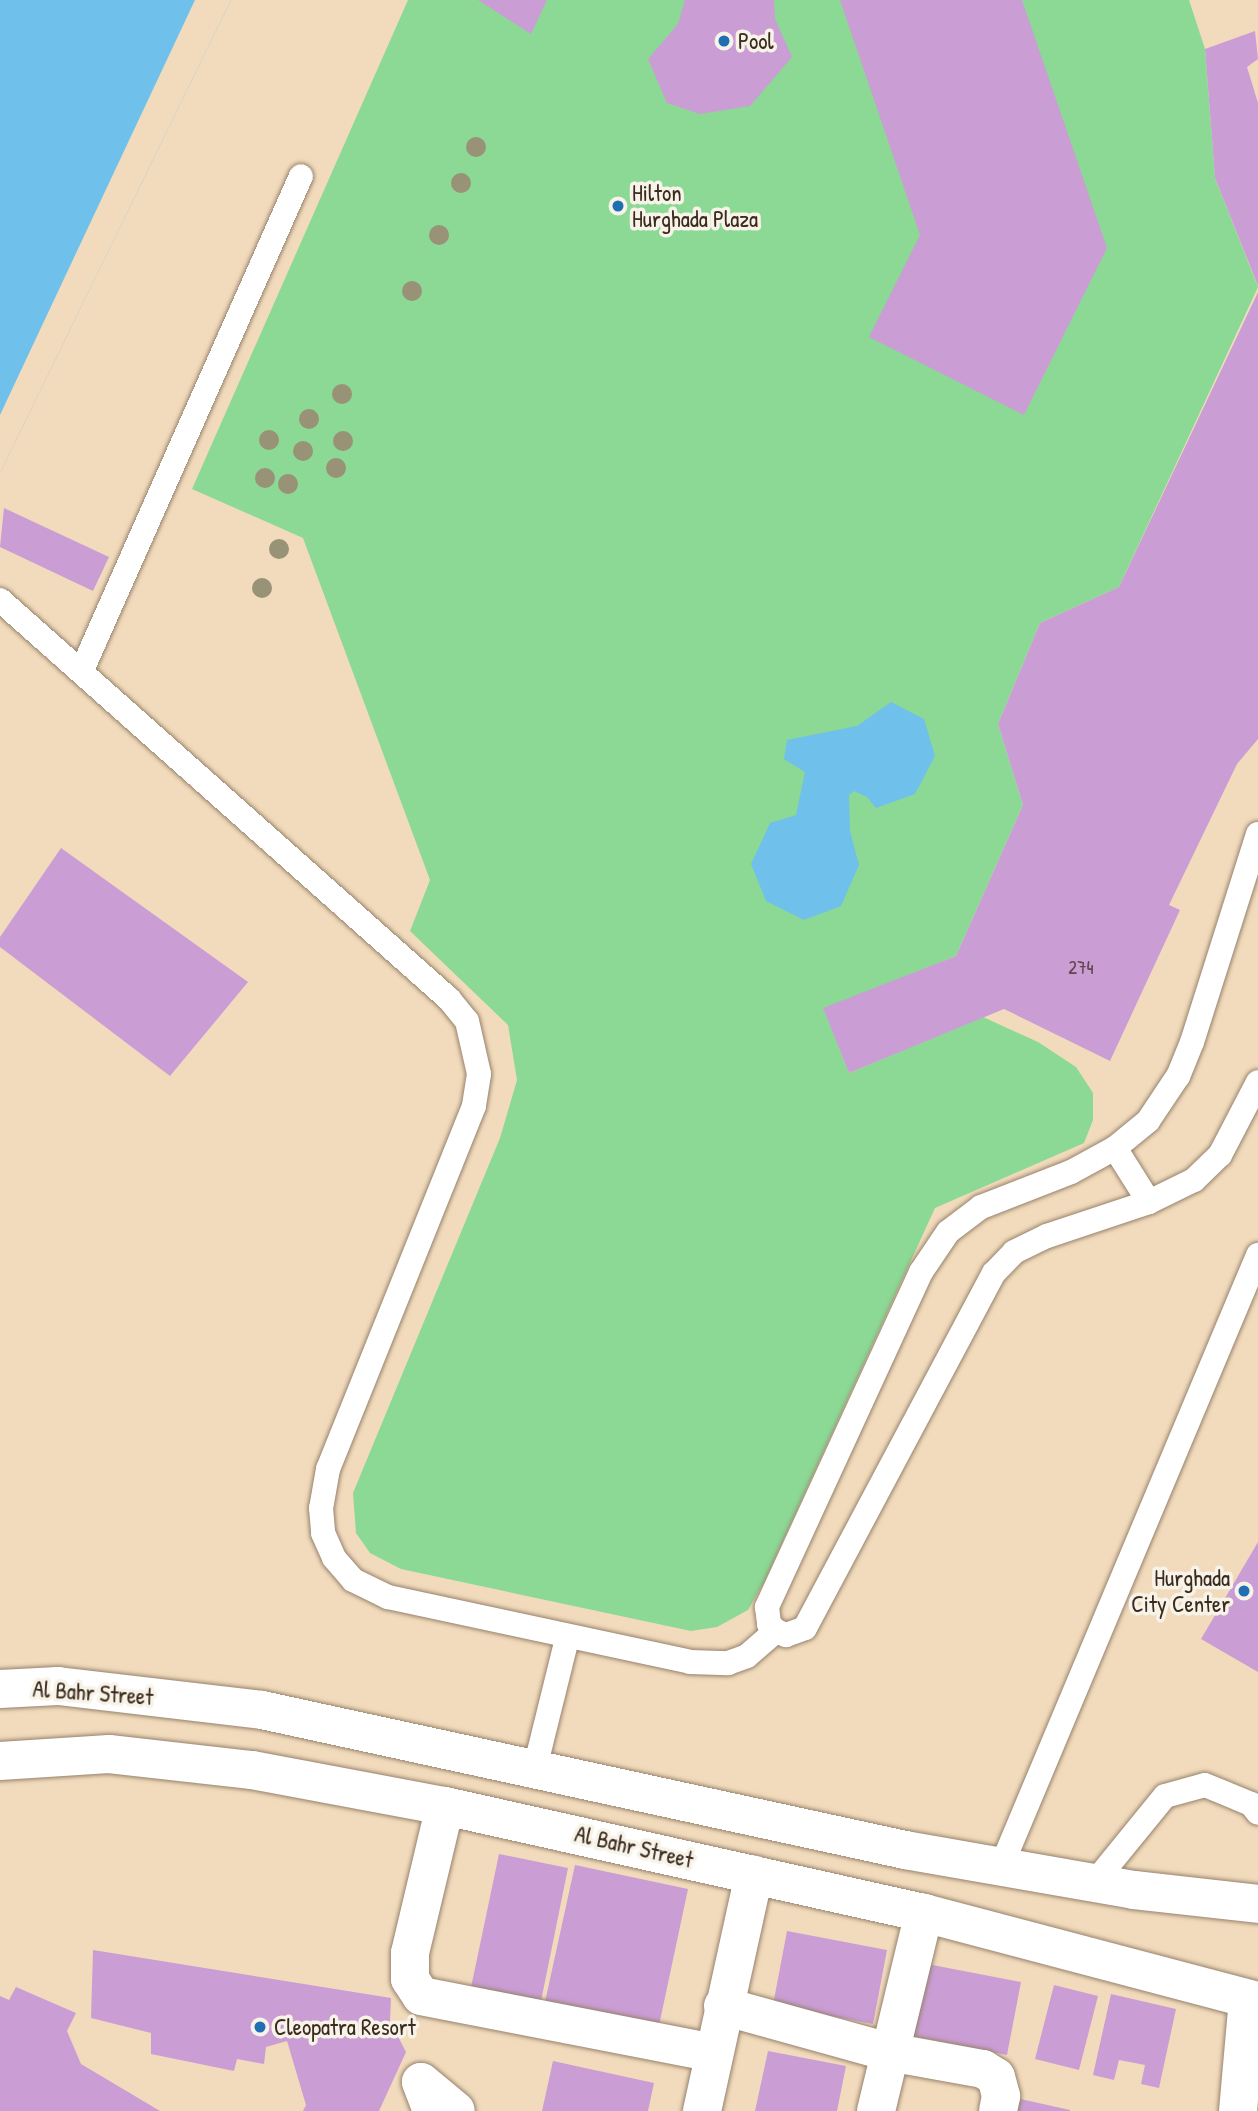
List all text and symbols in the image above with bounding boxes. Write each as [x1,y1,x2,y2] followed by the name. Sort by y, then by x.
[738,27,774,55] place label: Pool
[716,33,732,49] marker: Pool
[632,179,758,233] place label: Hilton Hurghada Plaza
[610,198,626,214] marker: Hilton Hurghada Plaza
[1068,957,1094,979] house number: 274
[1131,1564,1230,1618] place label: Hurghada City Center
[1236,1583,1252,1599] marker: Hurghada City Center
[32,1675,154,1711] street label: Al Bahr Street
[572,1820,696,1874] street label: Al Bahr Street
[274,2013,416,2041] place label: Cleopatra Resort
[252,2019,268,2035] marker: Cleopatra Resort

